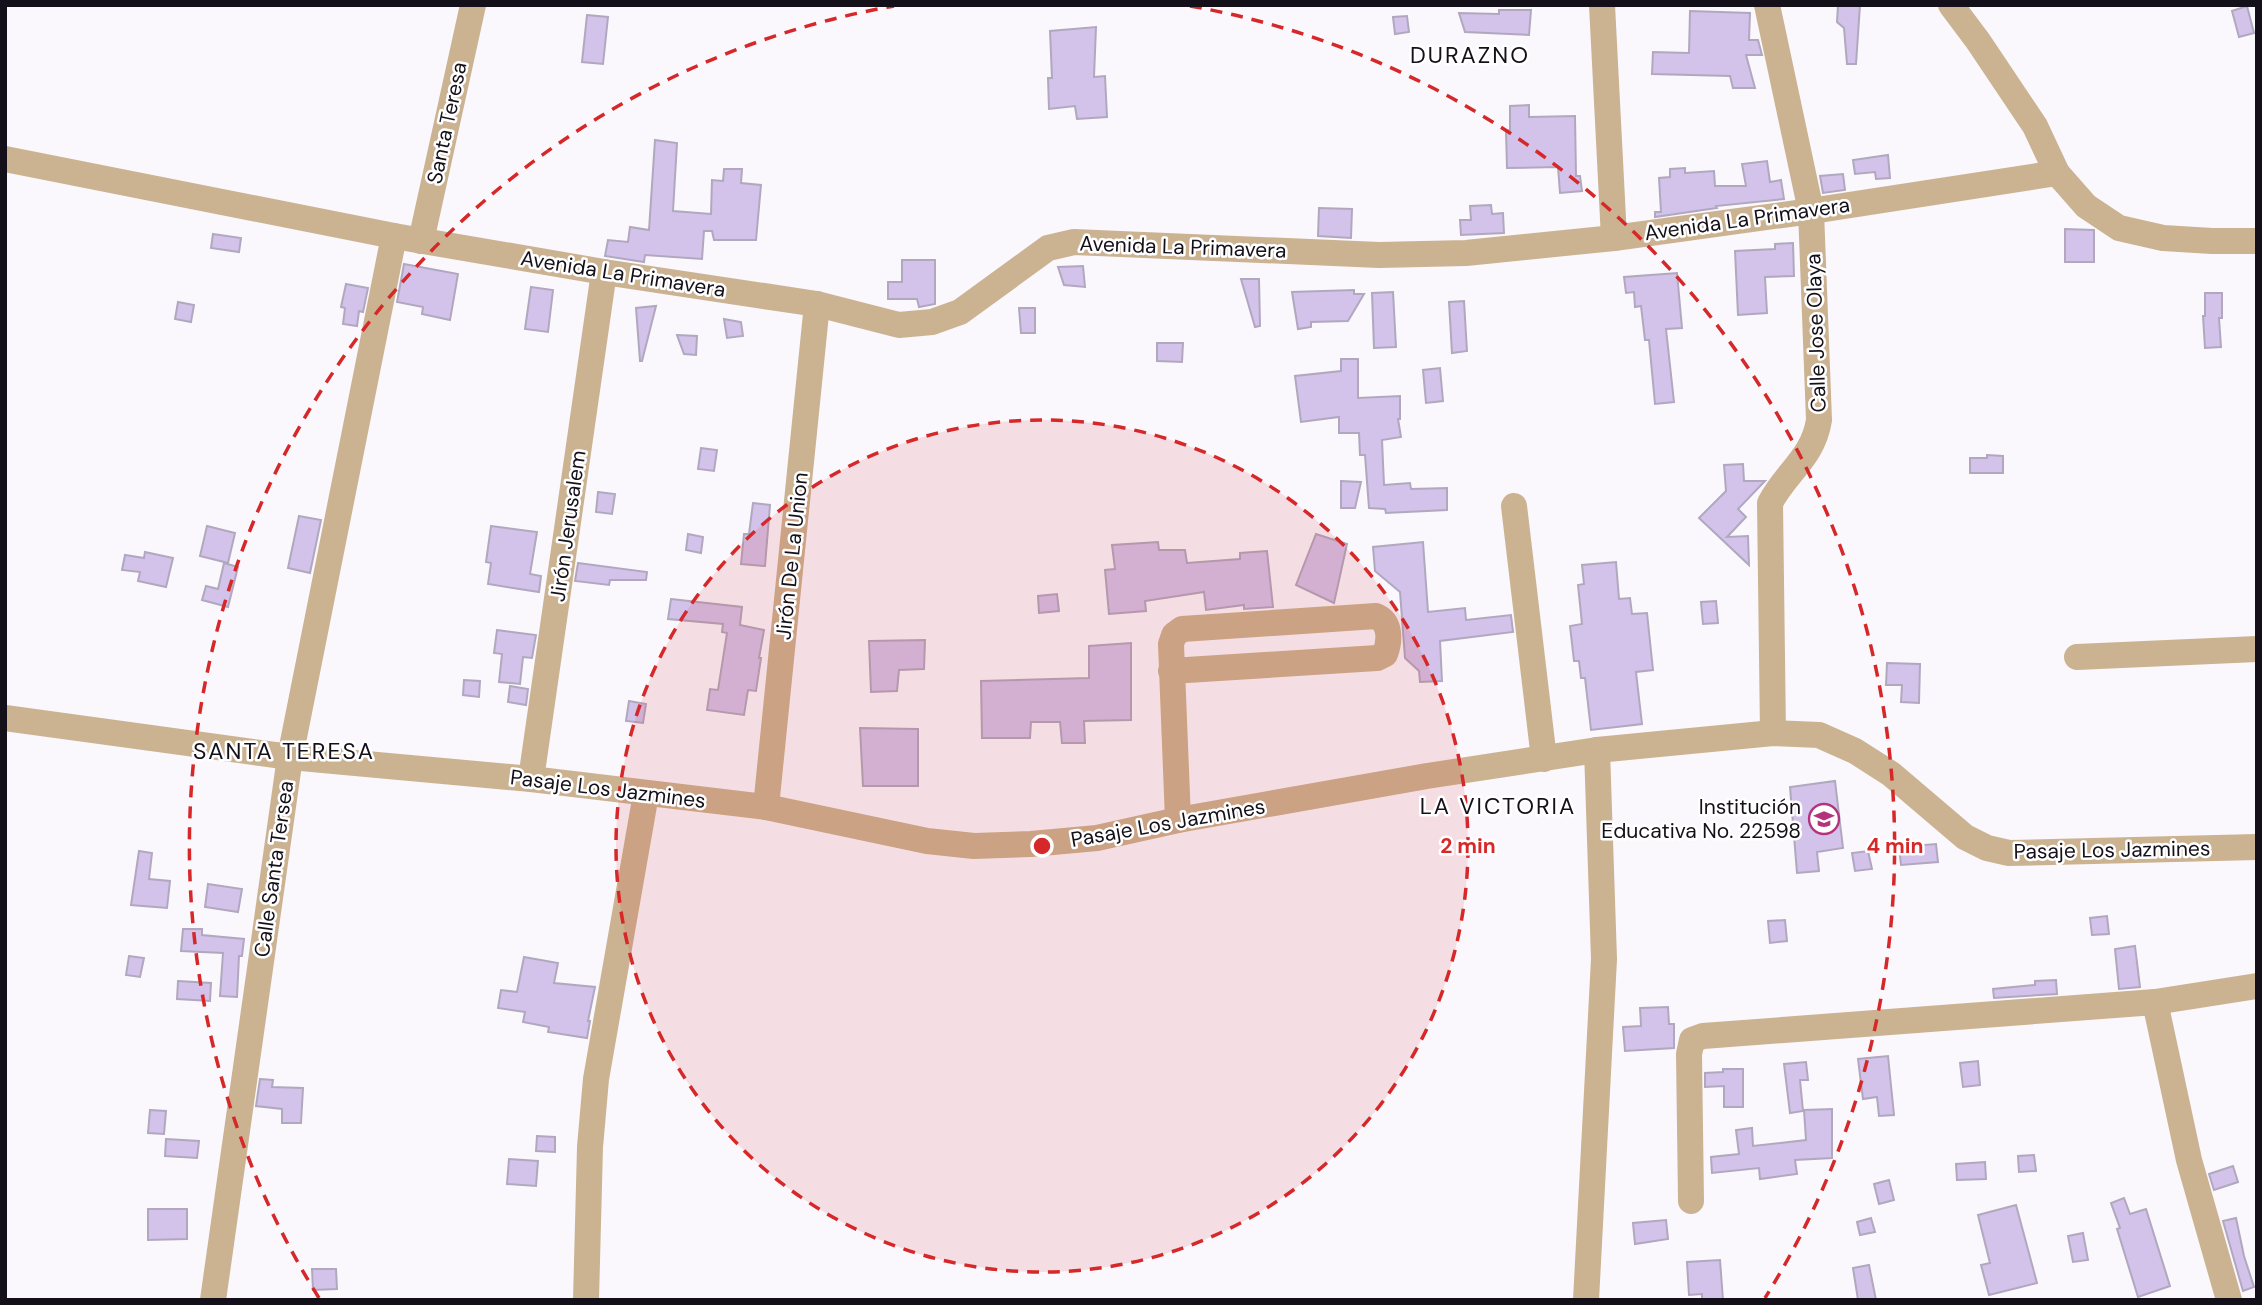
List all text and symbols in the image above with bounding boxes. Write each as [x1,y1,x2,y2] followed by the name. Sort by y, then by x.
[1410,40,1530,70] district label: DURAZNO
[420,59,474,187] street label: Santa Teresa
[1643,191,1851,247] street label: Avenida La Primavera
[1079,229,1287,265] street label: Avenida La Primavera
[519,244,727,304] street label: Avenida La Primavera
[1799,253,1833,413] street label: Calle Jose Olaya
[544,449,592,603] street label: Jirón Jerusalem
[769,471,815,641] street label: Jirón De La Union
[193,736,375,766] district label: SANTA TERESA
[509,763,707,815] street label: Pasaje Los Jazmines
[248,779,300,959] street label: Calle Santa Tersea
[1420,791,1576,821] district label: LA VICTORIA
[1069,792,1267,854] street label: Pasaje Los Jazmines
[1601,793,1801,845] place label: Institución Educativa No. 22598
[1807,802,1841,836] school or university icon: Institución Educativa No. 22598
[1440,832,1496,860] text: 2 min
[1866,832,1924,860] text: 4 min
[1030,834,1054,858] centre of rings
[2013,834,2211,866] street label: Pasaje Los Jazmines

